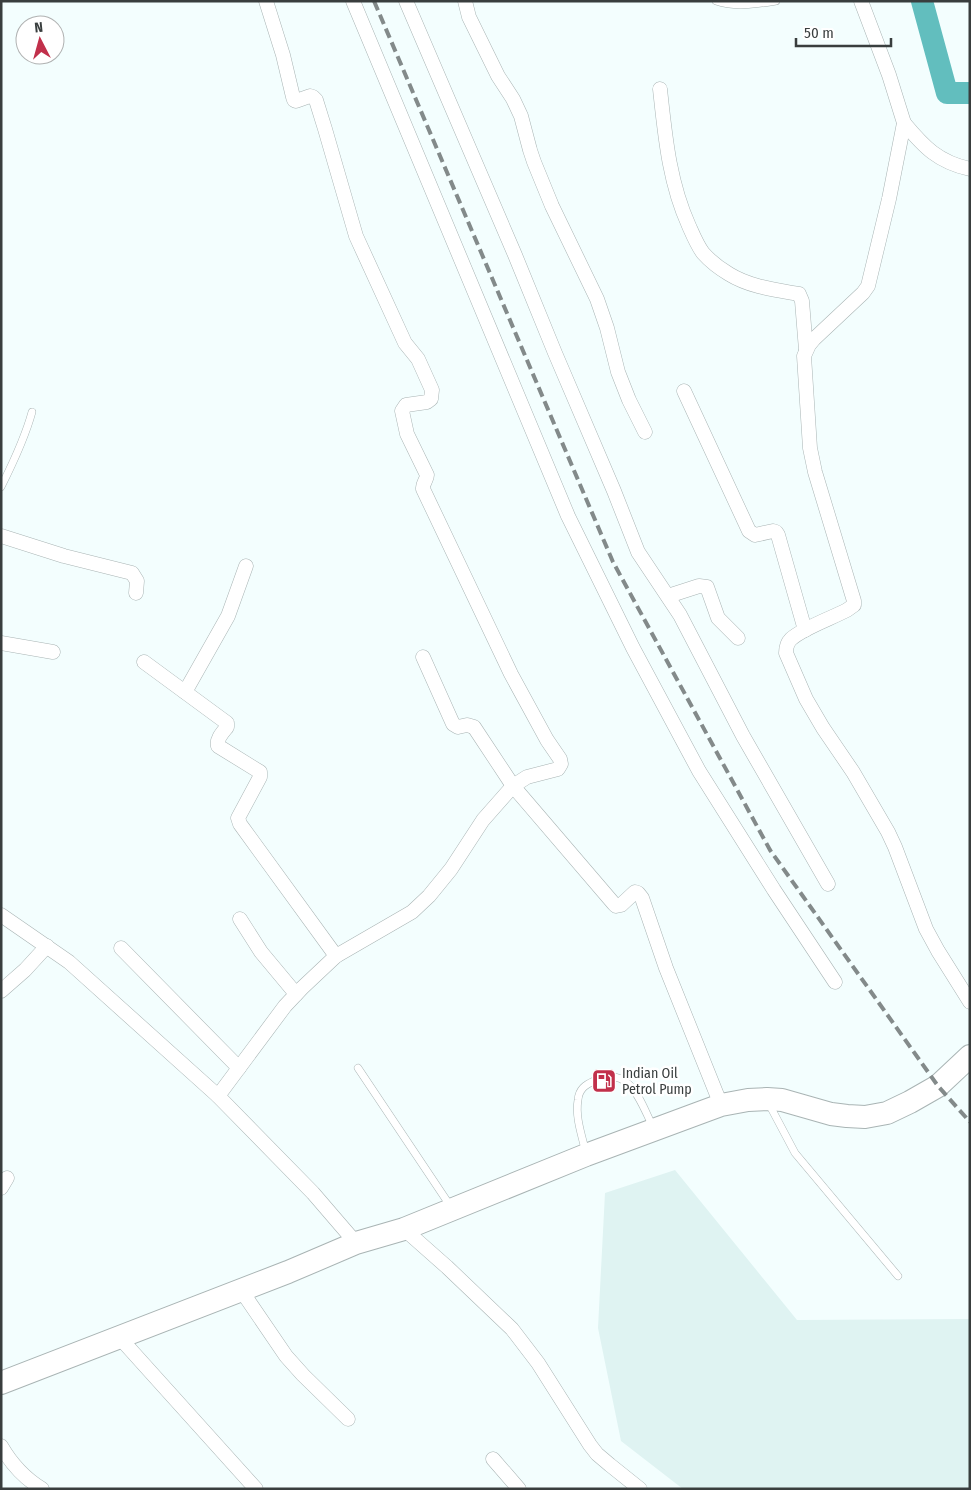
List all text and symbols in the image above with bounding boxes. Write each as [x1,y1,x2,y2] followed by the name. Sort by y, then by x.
[15,15,65,65] north arrow
[796,15,891,47] scale bar
[34,19,44,36] text: N
[804,24,834,42] text: 50 m
[622,1065,692,1098] place label: Indian Oil Petrol Pump
[591,1068,617,1094] fuel station icon: Indian Oil Petrol Pump

